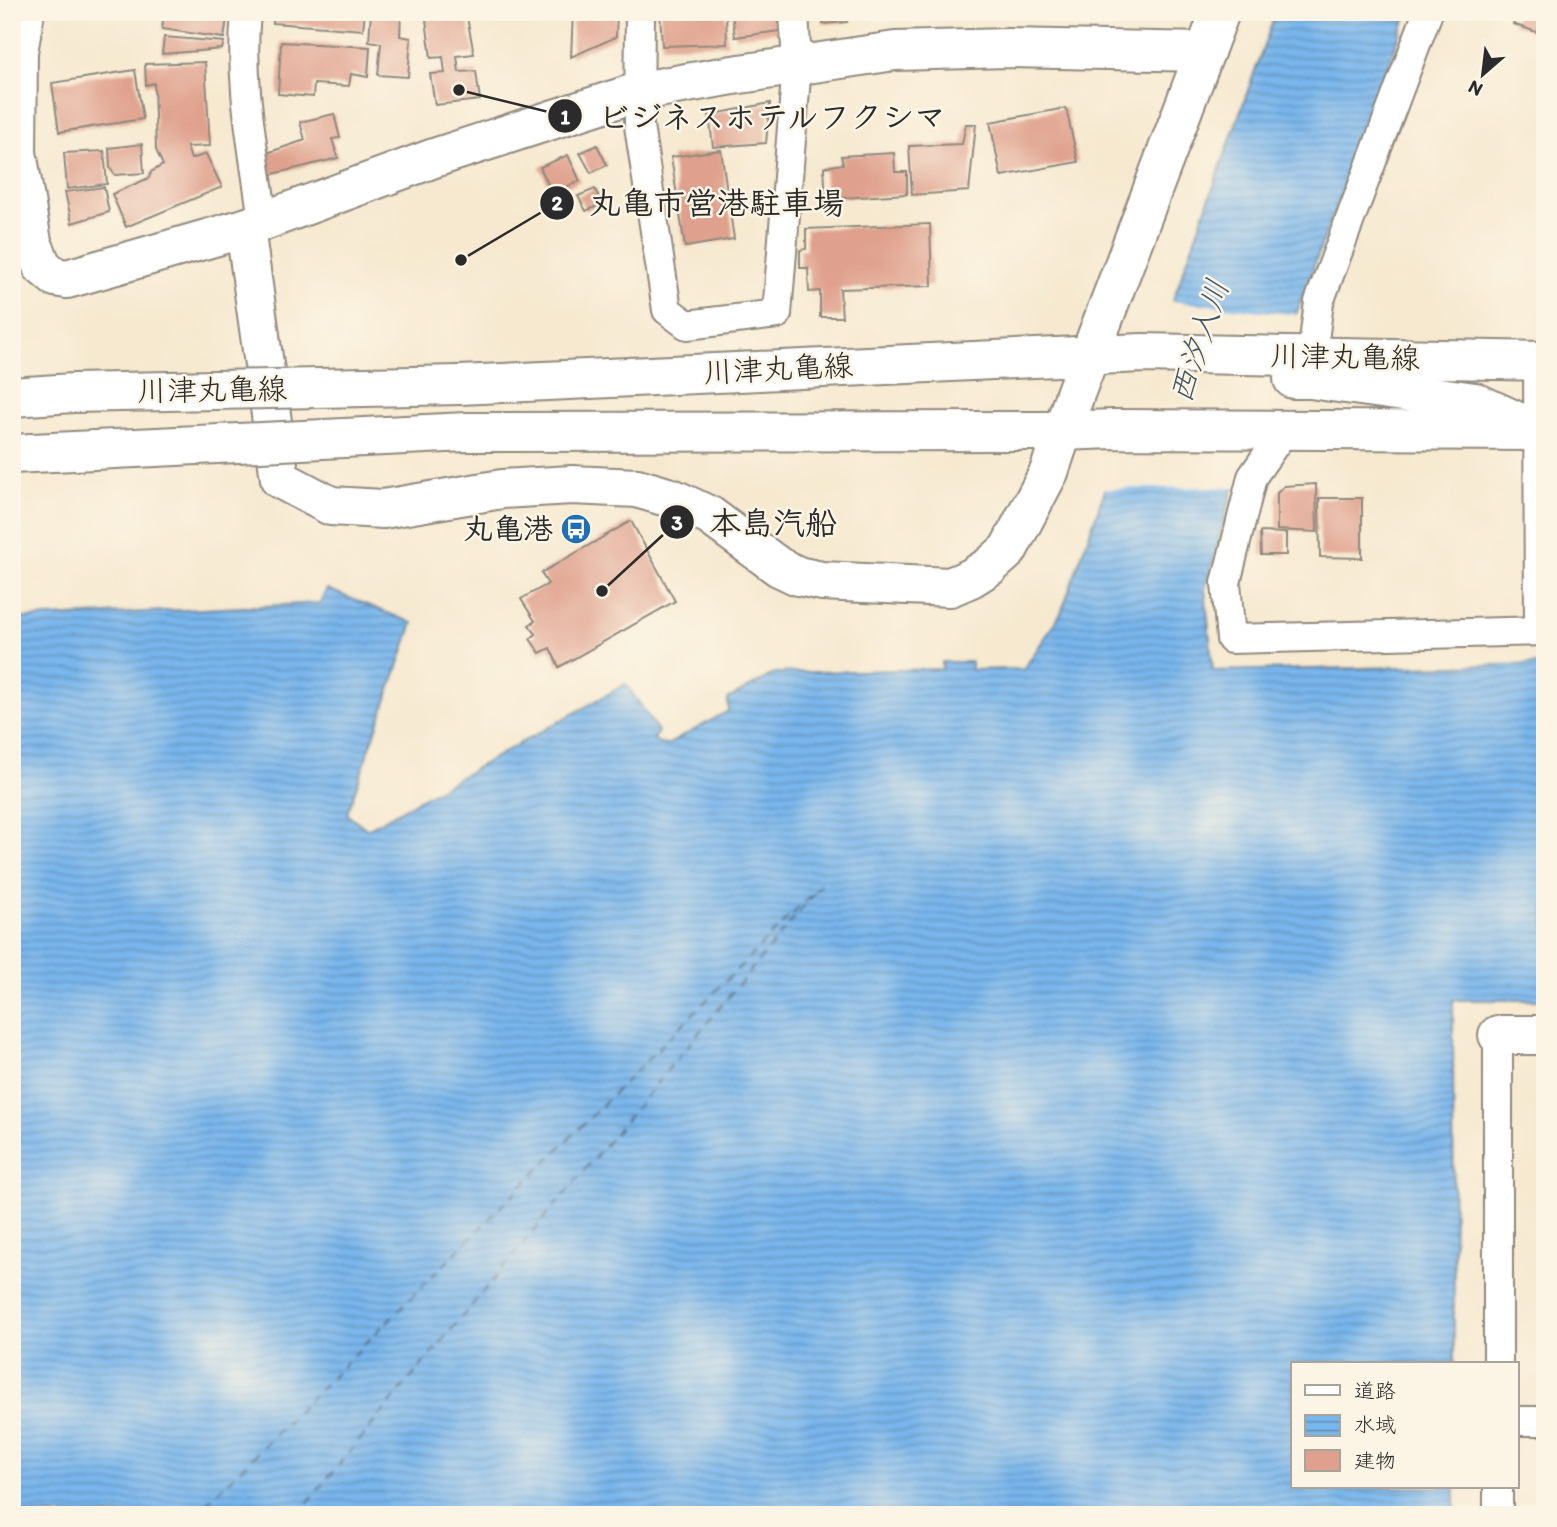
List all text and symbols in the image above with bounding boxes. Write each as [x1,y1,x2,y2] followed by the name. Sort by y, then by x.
[1448,38,1518,108] north arrow
[1464,75,1486,102] text: N
[547,90,962,143] callout: ビジネスホテルフクシマ
[598,98,946,136] text: ビジネスホテルフクシマ
[560,104,570,129] text: 1
[540,176,859,229] callout: 丸亀市営港駐車場
[589,184,845,222] text: 丸亀市営港駐車場
[551,190,563,215] text: 2
[1161,274,1237,408] water label: 西汐入川
[1270,337,1420,376] street label: 川津丸亀線
[702,346,854,391] street label: 川津丸亀線
[137,370,287,409] street label: 川津丸亀線
[660,496,851,549] callout: 本島汽船
[709,504,837,542] text: 本島汽船
[463,510,553,547] place label: 丸亀港
[671,510,683,535] text: 3
[559,512,593,546] bus stop icon: 丸亀港
[1291,1362,1518,1488] legend
[1354,1378,1396,1403] text: 道路
[1354,1412,1396,1437] text: 水域
[1354,1448,1396,1473] text: 建物

